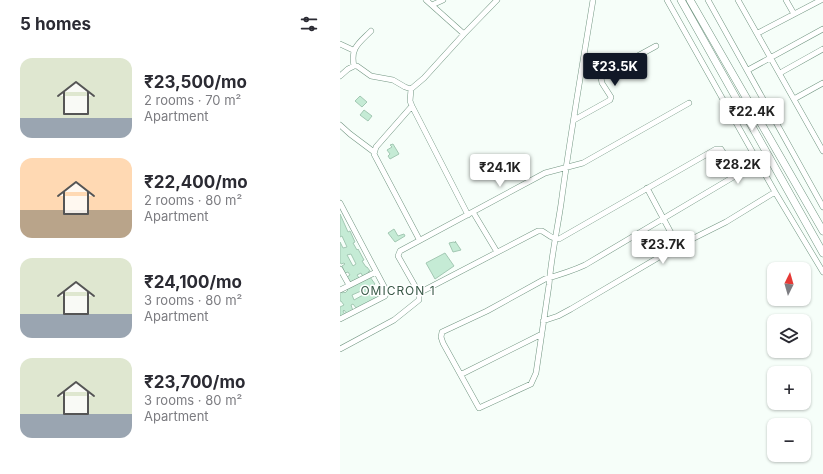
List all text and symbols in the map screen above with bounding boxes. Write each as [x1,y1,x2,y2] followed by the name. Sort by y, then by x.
[298,13,320,35] icon: filters
[20,14,91,34] text: 5 homes
[582,53,648,87] pin: ₹23.5K
[592,58,638,74] text: ₹23.5K
[144,72,247,92] text: ₹23,500/mo
[52,74,100,122] icon: home
[144,92,241,108] text: 2 rooms · 70 m²
[719,98,785,132] pin: ₹22.4K
[729,103,775,119] text: ₹22.4K
[144,108,209,124] text: Apartment
[705,151,771,185] pin: ₹28.2K
[467,154,533,188] pin: ₹24.1K
[715,156,761,172] text: ₹28.2K
[479,159,521,175] text: ₹24.1K
[144,172,248,192] text: ₹22,400/mo
[52,174,100,222] icon: home
[144,192,242,208] text: 2 rooms · 80 m²
[144,208,209,224] text: Apartment
[630,231,696,265] pin: ₹23.7K
[641,236,685,252] text: ₹23.7K
[767,262,811,306] north arrow
[767,262,811,462] map controls
[144,272,242,292] text: ₹24,100/mo
[52,274,100,322] icon: home
[360,283,436,298] district label: OMICRON 1
[144,292,242,308] text: 3 rooms · 80 m²
[144,308,209,324] text: Apartment
[767,314,811,358] button: layers
[767,366,811,410] button: +
[144,372,245,392] text: ₹23,700/mo
[52,374,100,422] icon: home
[144,392,242,408] text: 3 rooms · 80 m²
[144,408,209,424] text: Apartment
[767,418,811,462] button: −

